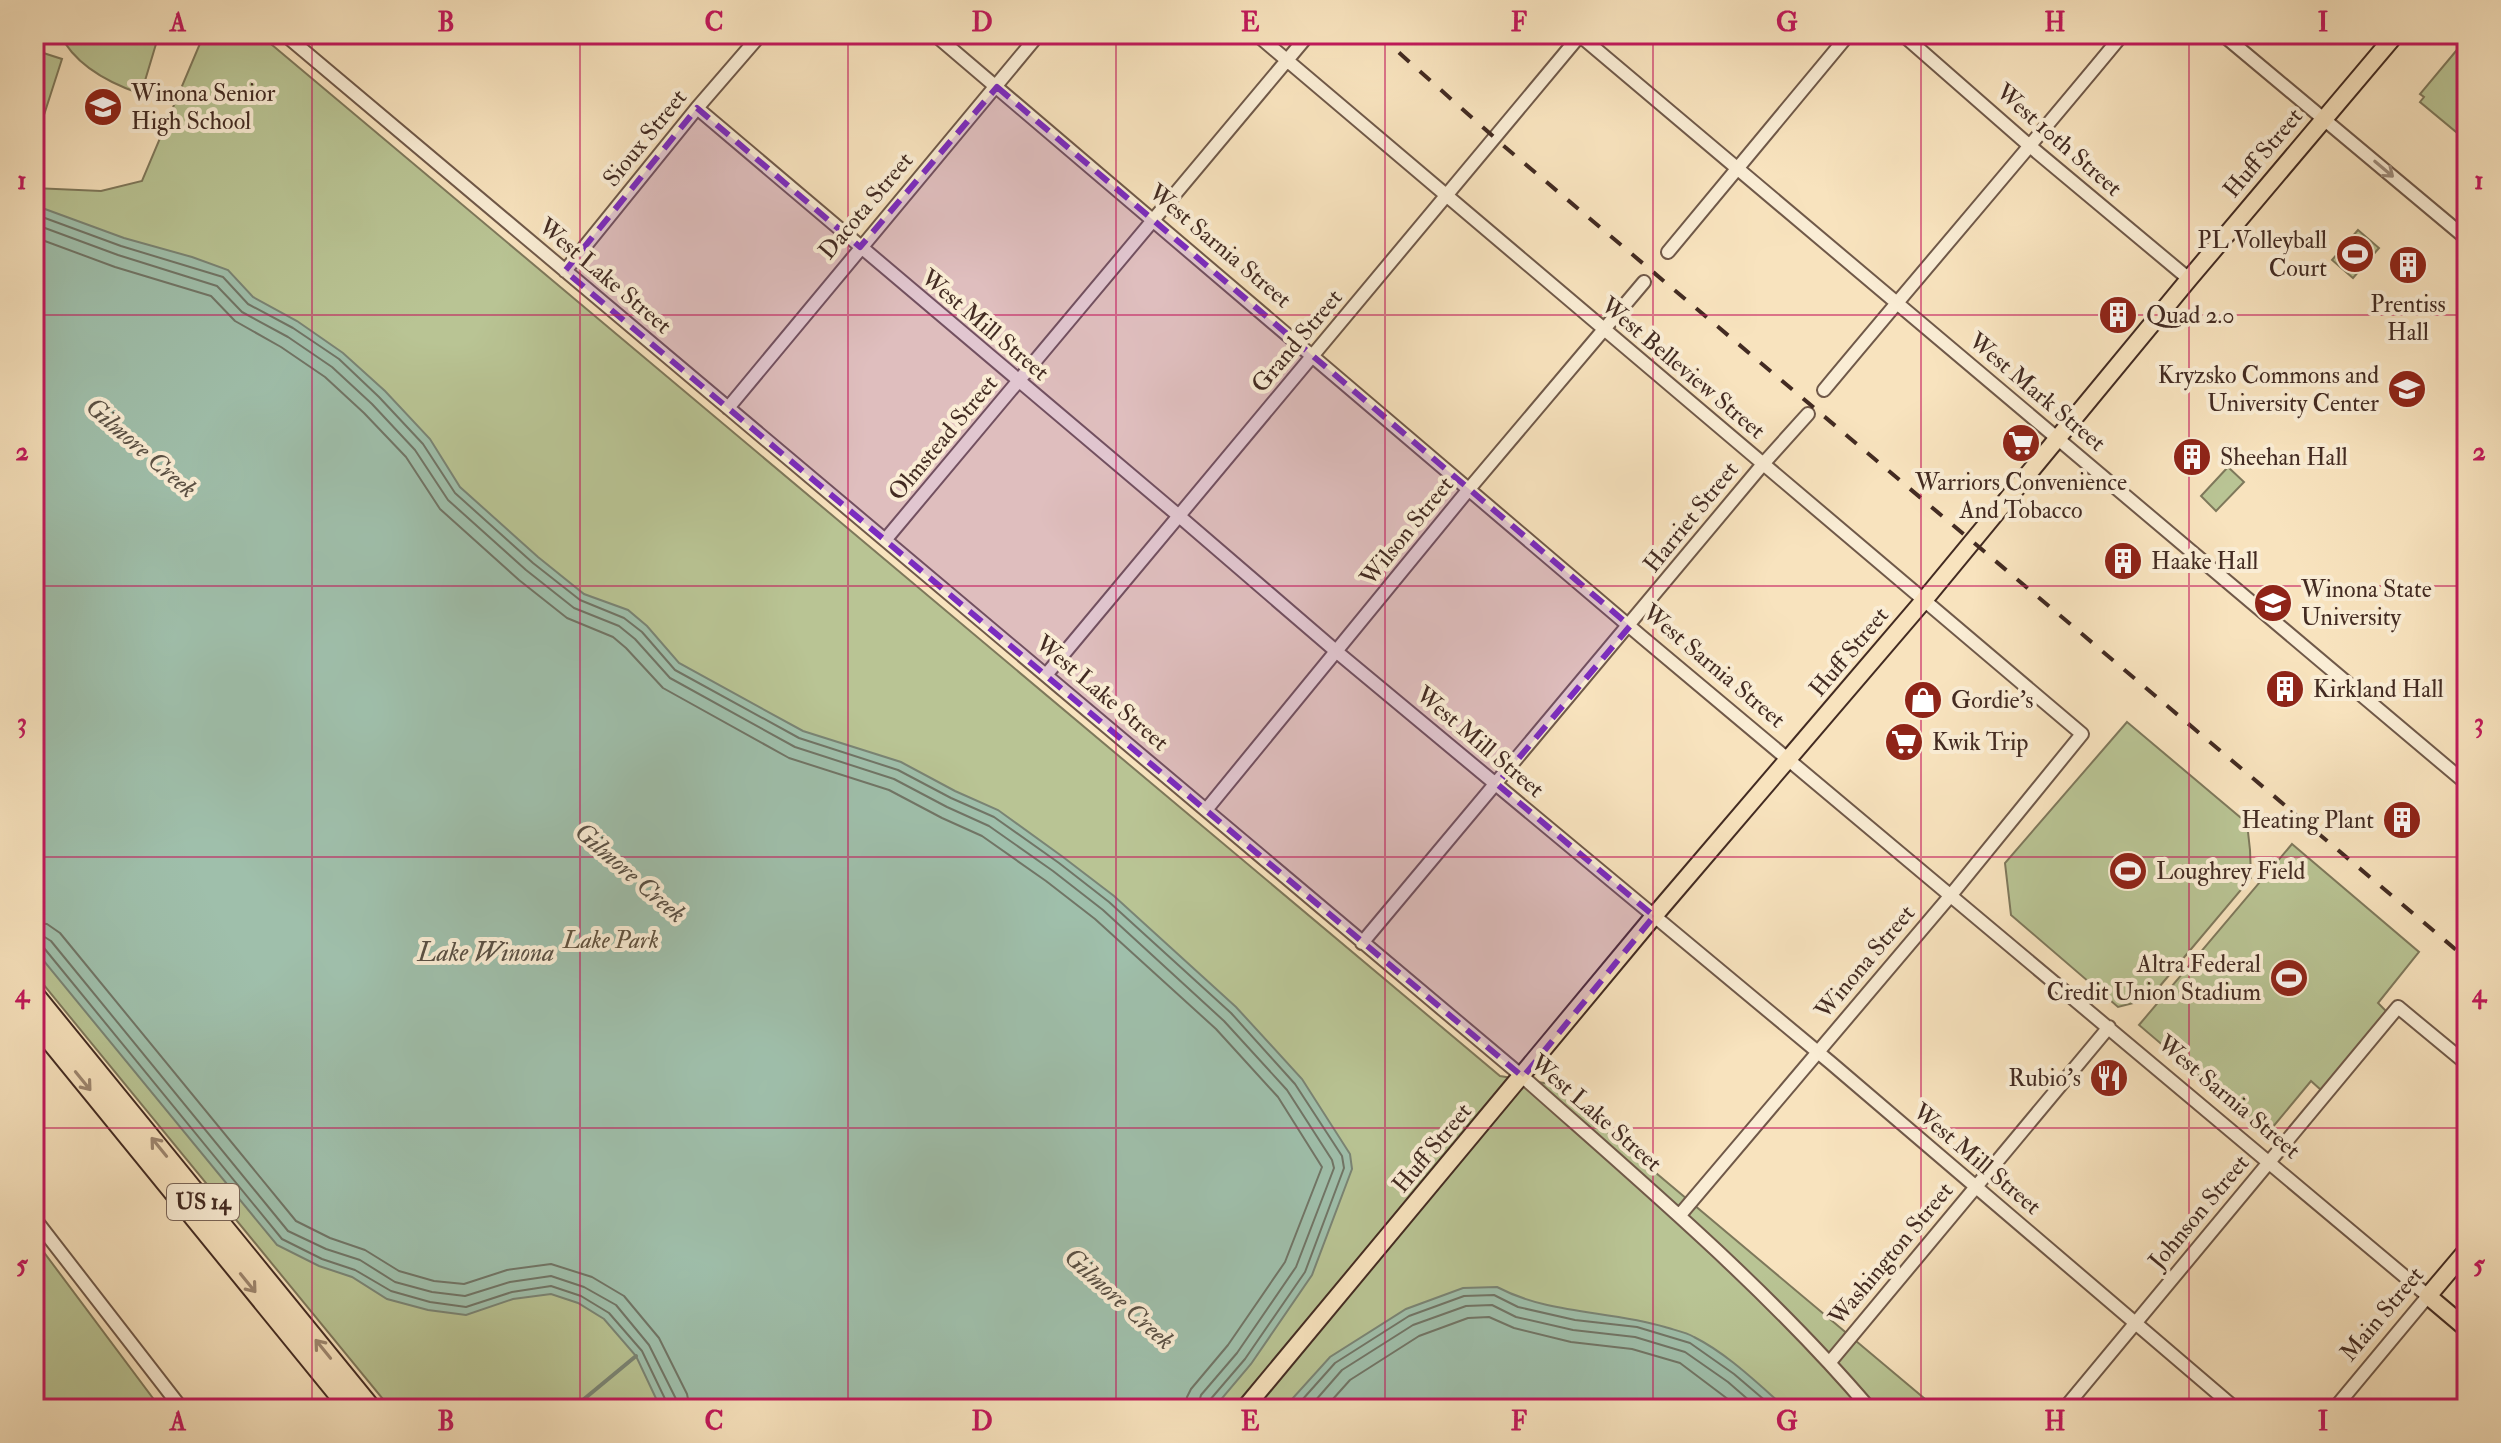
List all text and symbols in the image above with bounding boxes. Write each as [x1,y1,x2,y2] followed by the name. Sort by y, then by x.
[169,7,187,39] text: A
[437,7,455,39] text: B
[704,7,724,39] text: C
[971,7,993,39] text: D
[1241,7,1260,39] text: E
[1511,7,1528,39] text: F
[1776,7,1798,39] text: G
[2044,7,2066,39] text: H
[2318,7,2328,39] text: I
[1989,76,2129,203] street label: West 10th Street
[130,78,276,137] place label: Winona Senior High School
[596,83,694,193] street label: Sioux Street
[82,86,124,128] school or university icon: Winona Senior High School
[2216,101,2310,205] street label: Huff Street
[812,146,920,266] street label: Dacota Street
[2373,160,2393,178] one-way arrow
[17,165,27,197] text: 1
[2474,165,2484,197] text: 1
[1141,177,1298,315] street label: West Sarnia Street
[531,211,678,341] street label: West Lake Street
[2197,225,2327,284] place label: PL Volleyball Court
[2334,233,2376,275] sports icon: PL Volleyball Court
[2387,244,2429,286] building icon: Prentiss Hall
[914,262,1056,388] street label: West Mill Street
[1245,283,1350,399] street label: Grand Street
[1593,289,1772,446] street label: West Belleview Street
[2370,289,2446,348] place label: Prentiss Hall
[2097,294,2139,336] building icon: Quad 2.0
[2146,300,2235,331] place label: Quad 2.0
[1961,325,2112,459] street label: West Mark Street
[2158,360,2379,419] place label: Kryzsko Commons and University Center
[2386,368,2428,410] school or university icon: Kryzsko Commons and University Center
[881,369,1005,507] street label: Olmstead Street
[79,391,203,505] water label: Gilmore Creek
[2000,422,2042,464] supermarket icon: Warriors Convenience And Tobacco
[15,436,29,468] text: 2
[2171,436,2213,478] building icon: Sheehan Hall
[2472,436,2486,468] text: 2
[2220,442,2348,473] place label: Sheehan Hall
[1637,455,1745,579] street label: Harriet Street
[1914,467,2127,526] place label: Warriors Convenience And Tobacco
[1353,470,1461,593] street label: Wilson Street
[2102,540,2144,582] building icon: Haake Hall
[2151,546,2258,577] place label: Haake Hall
[2300,574,2432,633] place label: Winona State University
[2252,582,2294,624] school or university icon: Winona State University
[1635,597,1792,735] street label: West Sarnia Street
[1802,600,1896,704] street label: Huff Street
[1028,628,1175,758] street label: West Lake Street
[2264,668,2306,710] building icon: Kirkland Hall
[2313,674,2444,705] place label: Kirkland Hall
[1409,679,1551,805] street label: West Mill Street
[1902,679,1944,721] shop icon: Gordie's
[1951,685,2034,716] place label: Gordie's
[17,707,27,739] text: 3
[2474,707,2484,739] text: 3
[1883,721,1925,763] supermarket icon: Kwik Trip
[1932,727,2028,758] place label: Kwik Trip
[2381,799,2423,841] building icon: Heating Plant
[2241,805,2374,836] place label: Heating Plant
[568,816,692,930] water label: Gilmore Creek
[2107,850,2149,892] sports icon: Loughrey Field
[2156,856,2306,887] place label: Loughrey Field
[1808,898,1922,1026] street label: Winona Street
[562,925,659,956] park label: Lake Park
[417,937,554,969] water label: Lake Winona
[2047,949,2261,1008] place label: Altra Federal Credit Union Stadium
[2268,957,2310,999] sports icon: Altra Federal Credit Union Stadium
[14,978,31,1010] text: 4
[2471,978,2488,1010] text: 4
[2150,1028,2307,1166] street label: West Sarnia Street
[1523,1047,1668,1179] street label: West Lake Street
[2088,1057,2130,1099] restaurant icon: Rubio's
[2008,1063,2081,1094] place label: Rubio's
[74,1071,92,1091] one-way arrow
[1385,1096,1479,1200] street label: Huff Street
[1906,1096,2048,1222] street label: West Mill Street
[150,1137,167,1158] one-way arrow
[2141,1148,2256,1277] street label: Johnson Street
[1821,1176,1960,1333] street label: Washington Street
[167,1184,239,1220] road number: US 14
[1057,1241,1181,1357] water label: Gilmore Creek
[16,1249,28,1281] text: 5
[2473,1249,2485,1281] text: 5
[2333,1260,2431,1368] street label: Main Street
[239,1272,256,1293] one-way arrow
[314,1339,332,1359] one-way arrow
[169,1406,187,1438] text: A
[437,1406,455,1438] text: B
[704,1406,724,1438] text: C
[971,1406,993,1438] text: D
[1241,1406,1260,1438] text: E
[1511,1406,1528,1438] text: F
[1776,1406,1798,1438] text: G
[2044,1406,2066,1438] text: H
[2318,1406,2328,1438] text: I

